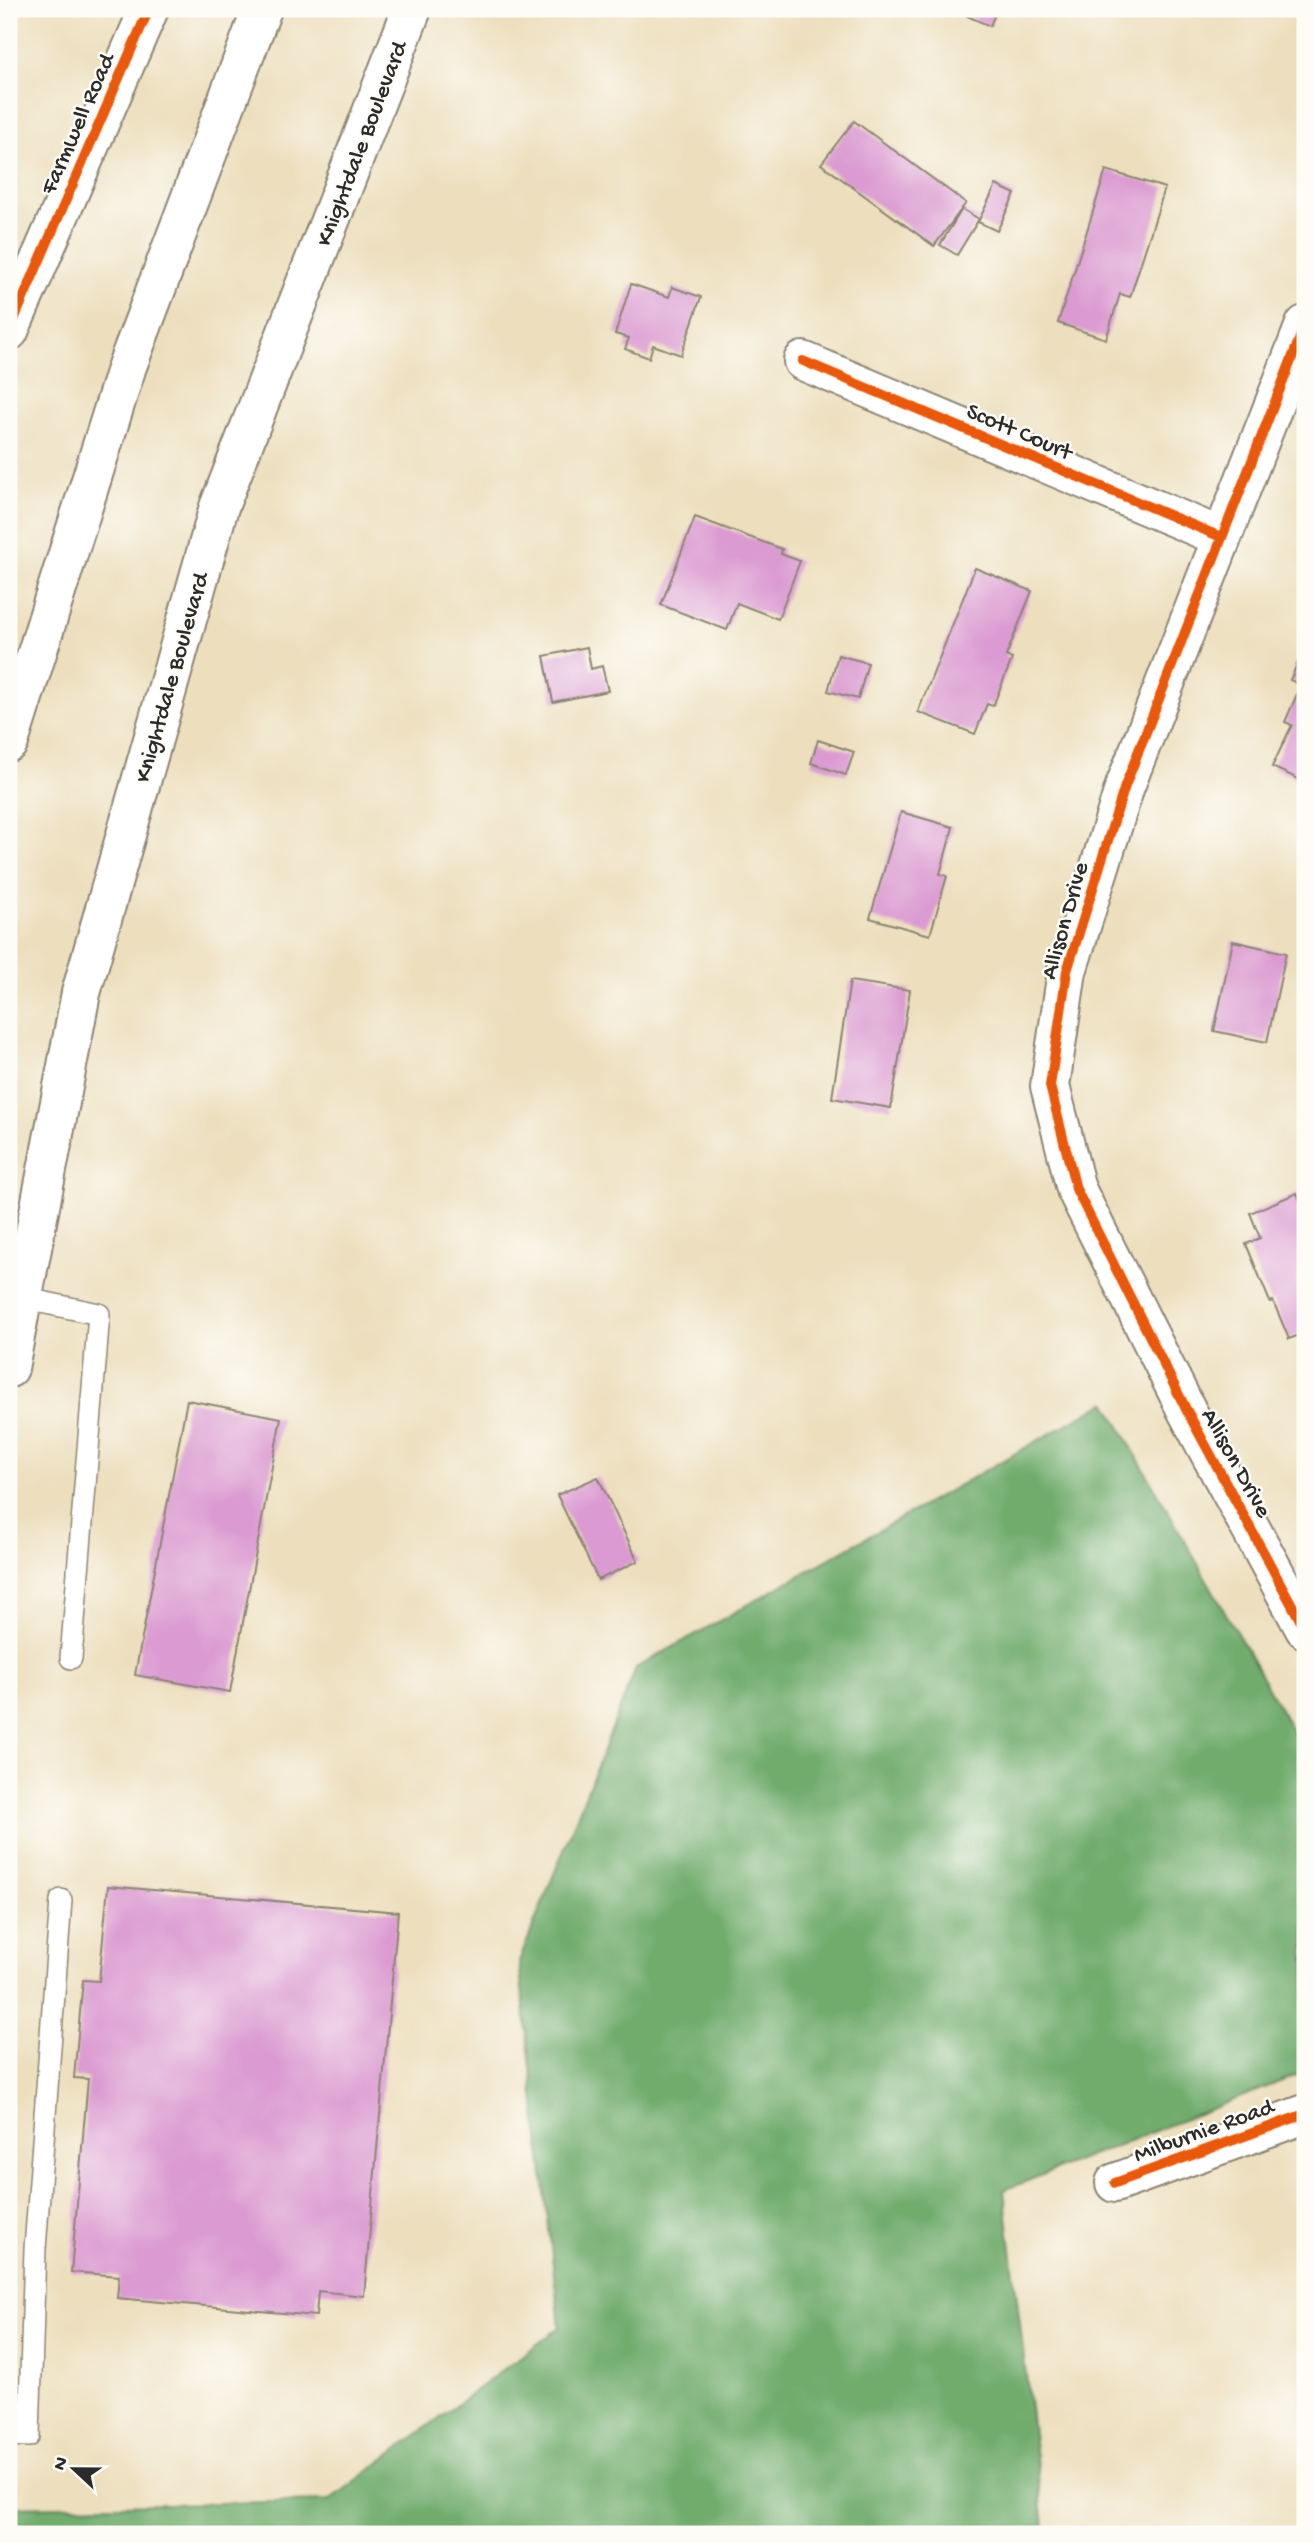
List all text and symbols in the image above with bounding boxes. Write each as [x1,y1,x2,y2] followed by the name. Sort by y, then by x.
[311,36,416,251] street label: Knightdale Boulevard
[35,48,124,200] street label: Farmwell Road
[961,398,1078,469] street label: Scott Court
[130,568,218,786] street label: Knightdale Boulevard
[1036,858,1097,983] street label: Allison Drive
[1193,1404,1277,1524] street label: Allison Drive
[1130,2093,1280,2171] street label: Milburnie Road
[38,2434,108,2504] north arrow
[48,2454,74,2474] text: N

